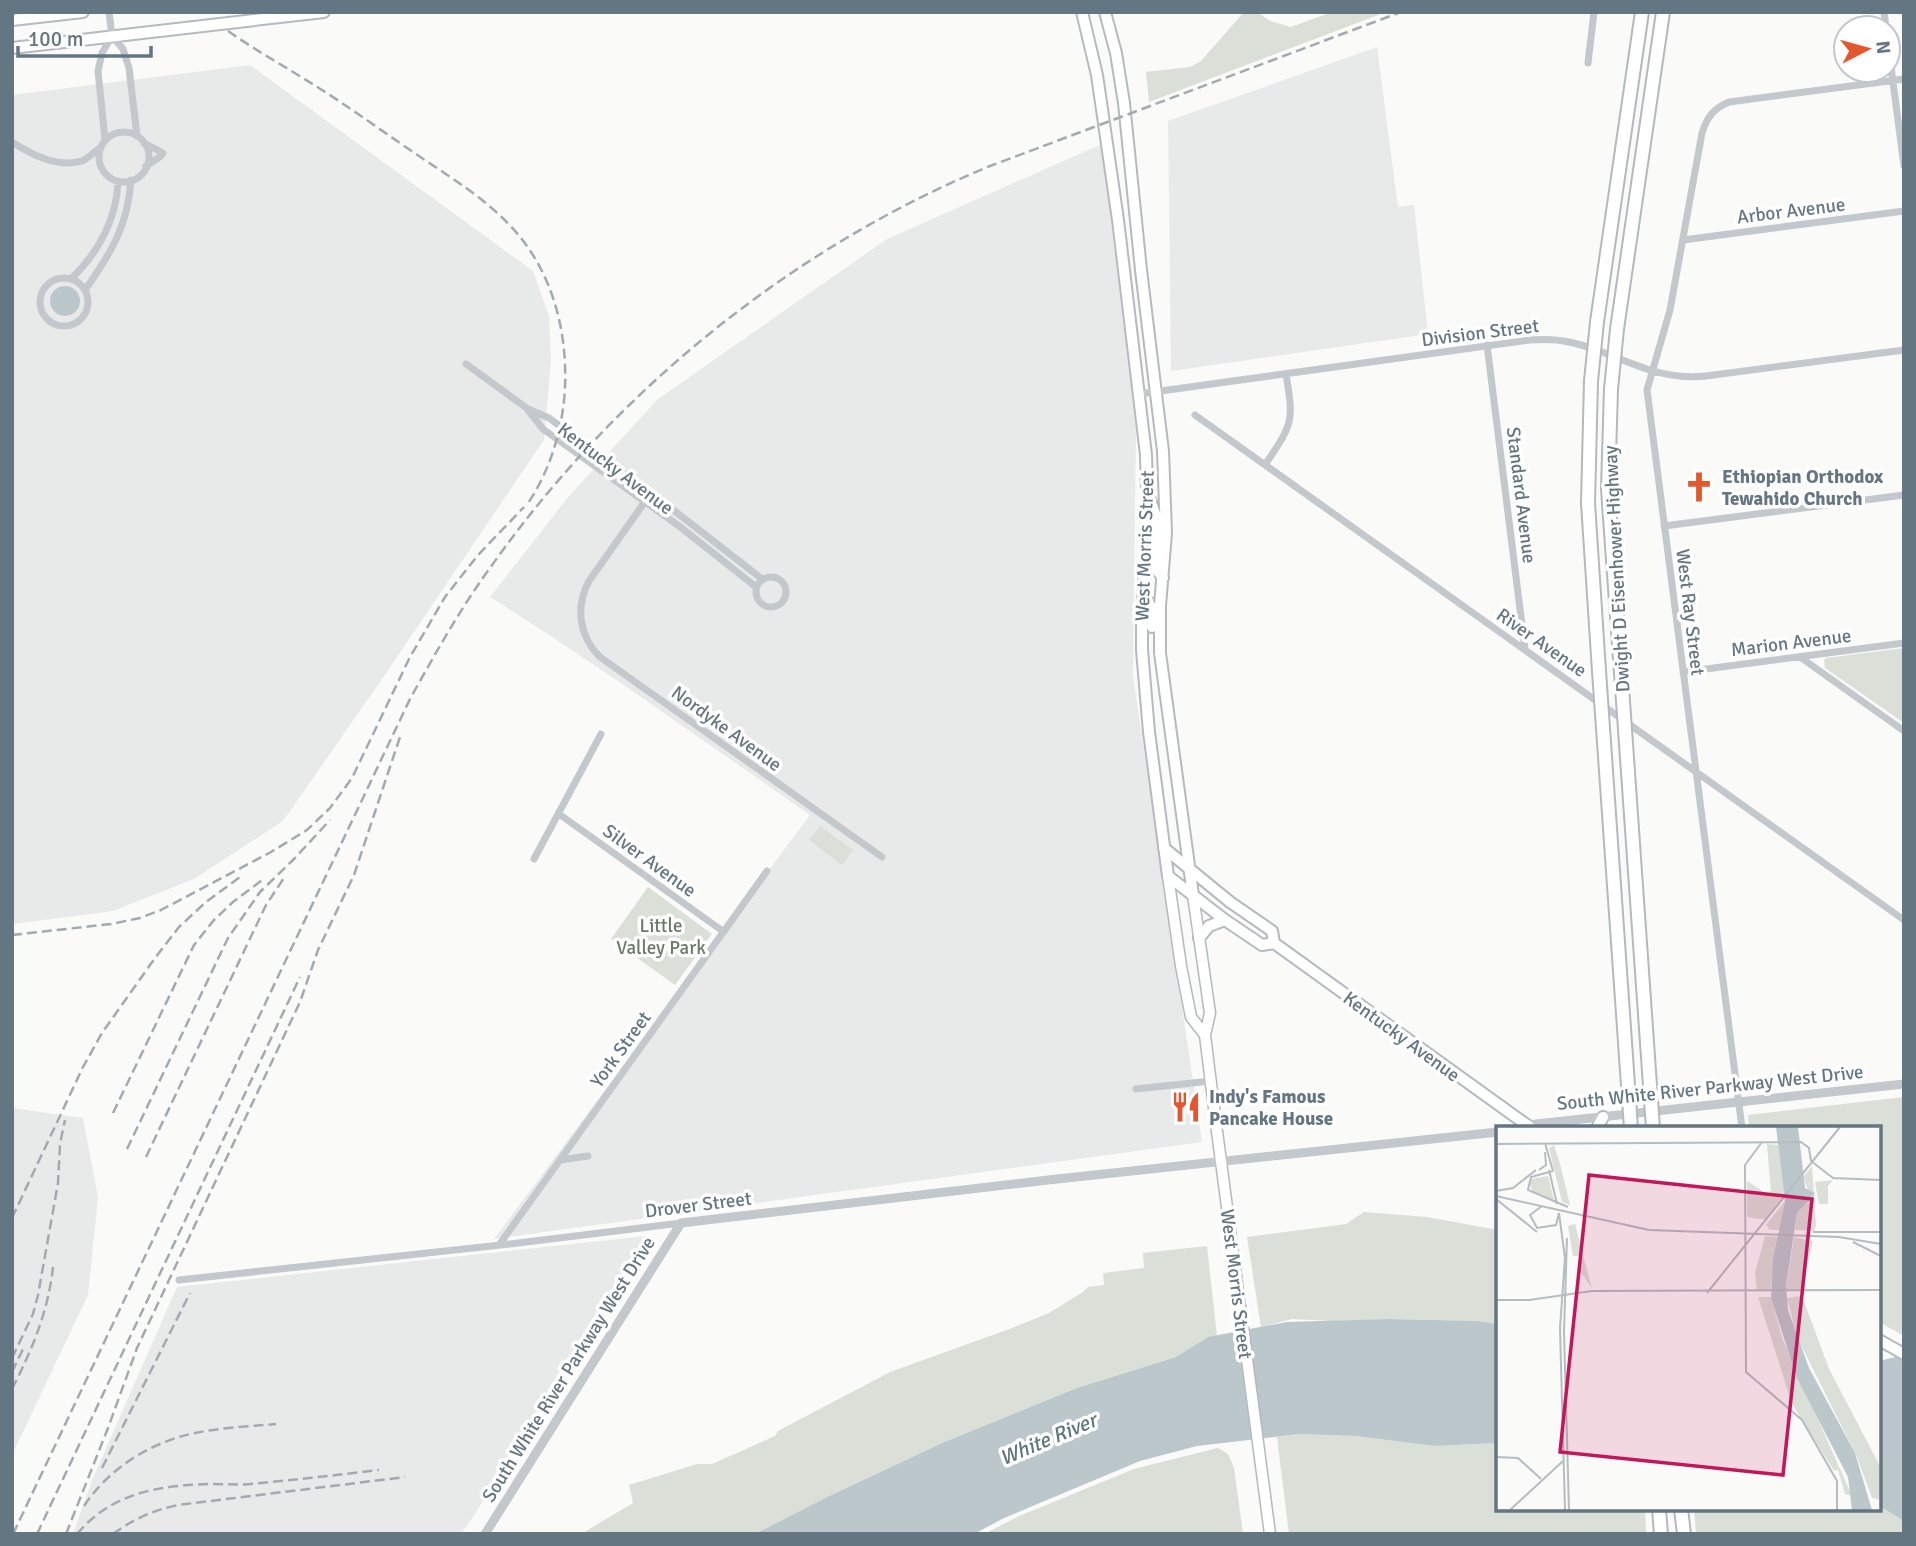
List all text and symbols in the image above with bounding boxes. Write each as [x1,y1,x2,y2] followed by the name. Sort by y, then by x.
[18,14,150,58] scale bar
[1832,14,1902,84] north arrow
[28,26,83,52] text: 100 m
[1870,40,1896,55] text: N
[1736,192,1847,230] street label: Arbor Avenue
[1420,314,1541,352] street label: Division Street
[553,417,678,520] street label: Kentucky Avenue
[1501,425,1541,565] street label: Standard Avenue
[1599,445,1635,693] street label: Dwight D Eisenhower Highway
[1722,465,1884,511] place label: Ethiopian Orthodox Tewahido Church
[1130,470,1160,622] street label: West Morris Street
[1682,470,1716,504] church icon: Ethiopian Orthodox Tewahido Church
[1670,547,1710,677] street label: West Ray Street
[1492,603,1591,683] street label: River Avenue
[1729,624,1853,662] street label: Marion Avenue
[666,681,786,777] street label: Nordyke Avenue
[598,819,701,903] street label: Silver Avenue
[616,914,706,960] park label: Little Valley Park
[1338,986,1465,1087] street label: Kentucky Avenue
[585,1006,657,1092] street label: York Street
[1556,1060,1865,1116] street label: South White River Parkway West Drive
[1209,1085,1333,1131] place label: Indy's Famous Pancake House
[1169,1090,1203,1124] restaurant icon: Indy's Famous Pancake House
[1496,1126,1881,1511] inset map
[643,1187,753,1223] street label: Drover Street
[1215,1208,1257,1361] street label: West Morris Street
[477,1232,661,1507] street label: South White River Parkway West Drive
[996,1406,1103,1471] water label: White River

